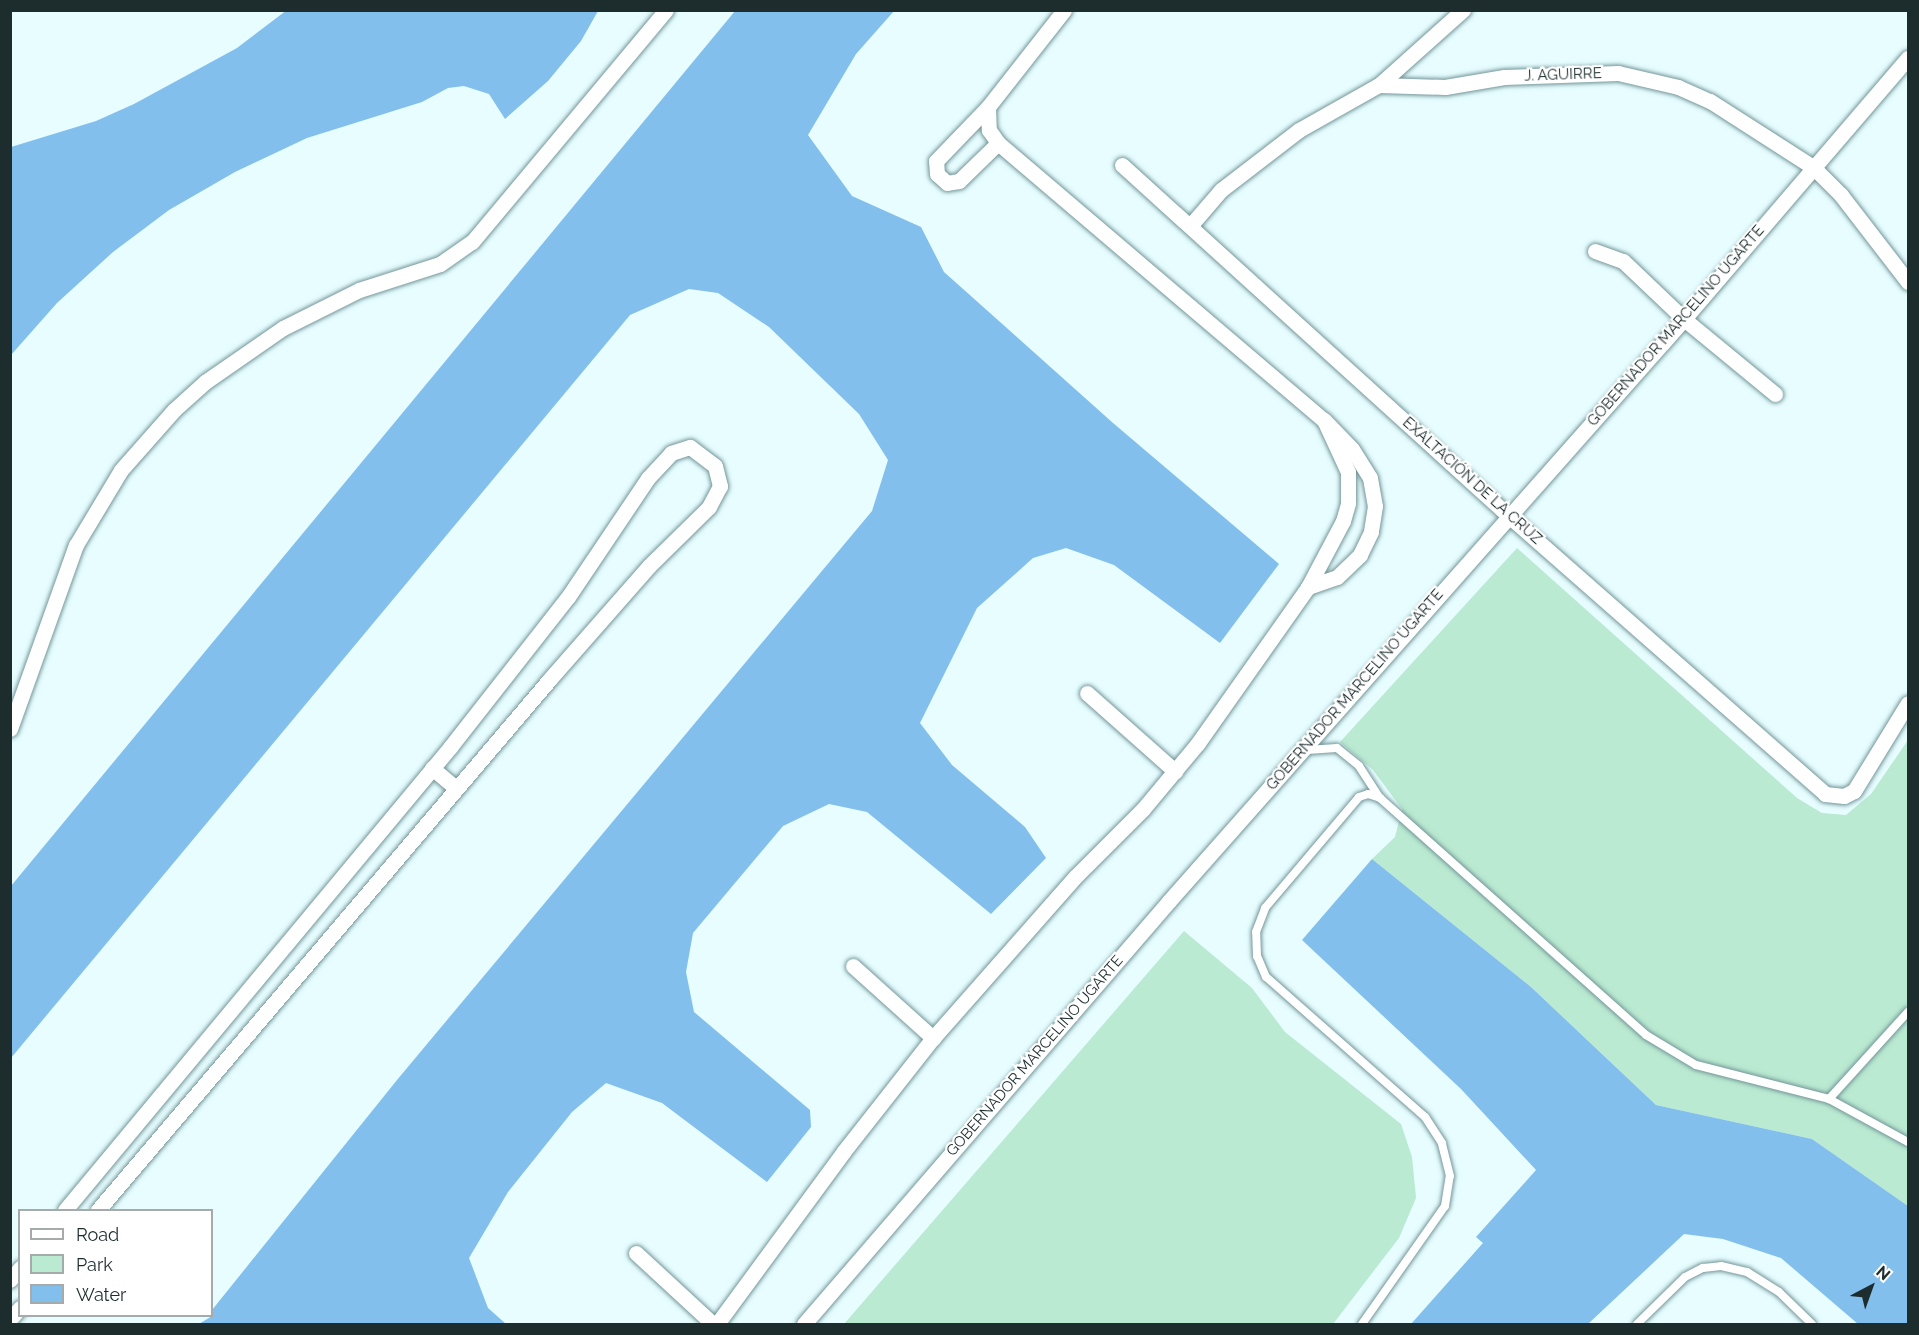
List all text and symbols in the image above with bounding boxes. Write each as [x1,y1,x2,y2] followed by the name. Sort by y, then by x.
[1524,65,1602,85] street label: J. AGUIRRE
[1584,222,1768,430] street label: GOBERNADOR MARCELINO UGARTE
[1398,414,1546,548] street label: EXALTACIÓN DE LA CRUZ
[1263,586,1447,794] street label: GOBERNADOR MARCELINO UGARTE
[943,952,1127,1160] street label: GOBERNADOR MARCELINO UGARTE
[18,1209,213,1317] legend
[76,1224,119,1245] text: Road
[76,1254,113,1275] text: Park
[1841,1257,1901,1317] north arrow
[1872,1262,1894,1284] text: N
[76,1284,126,1305] text: Water

